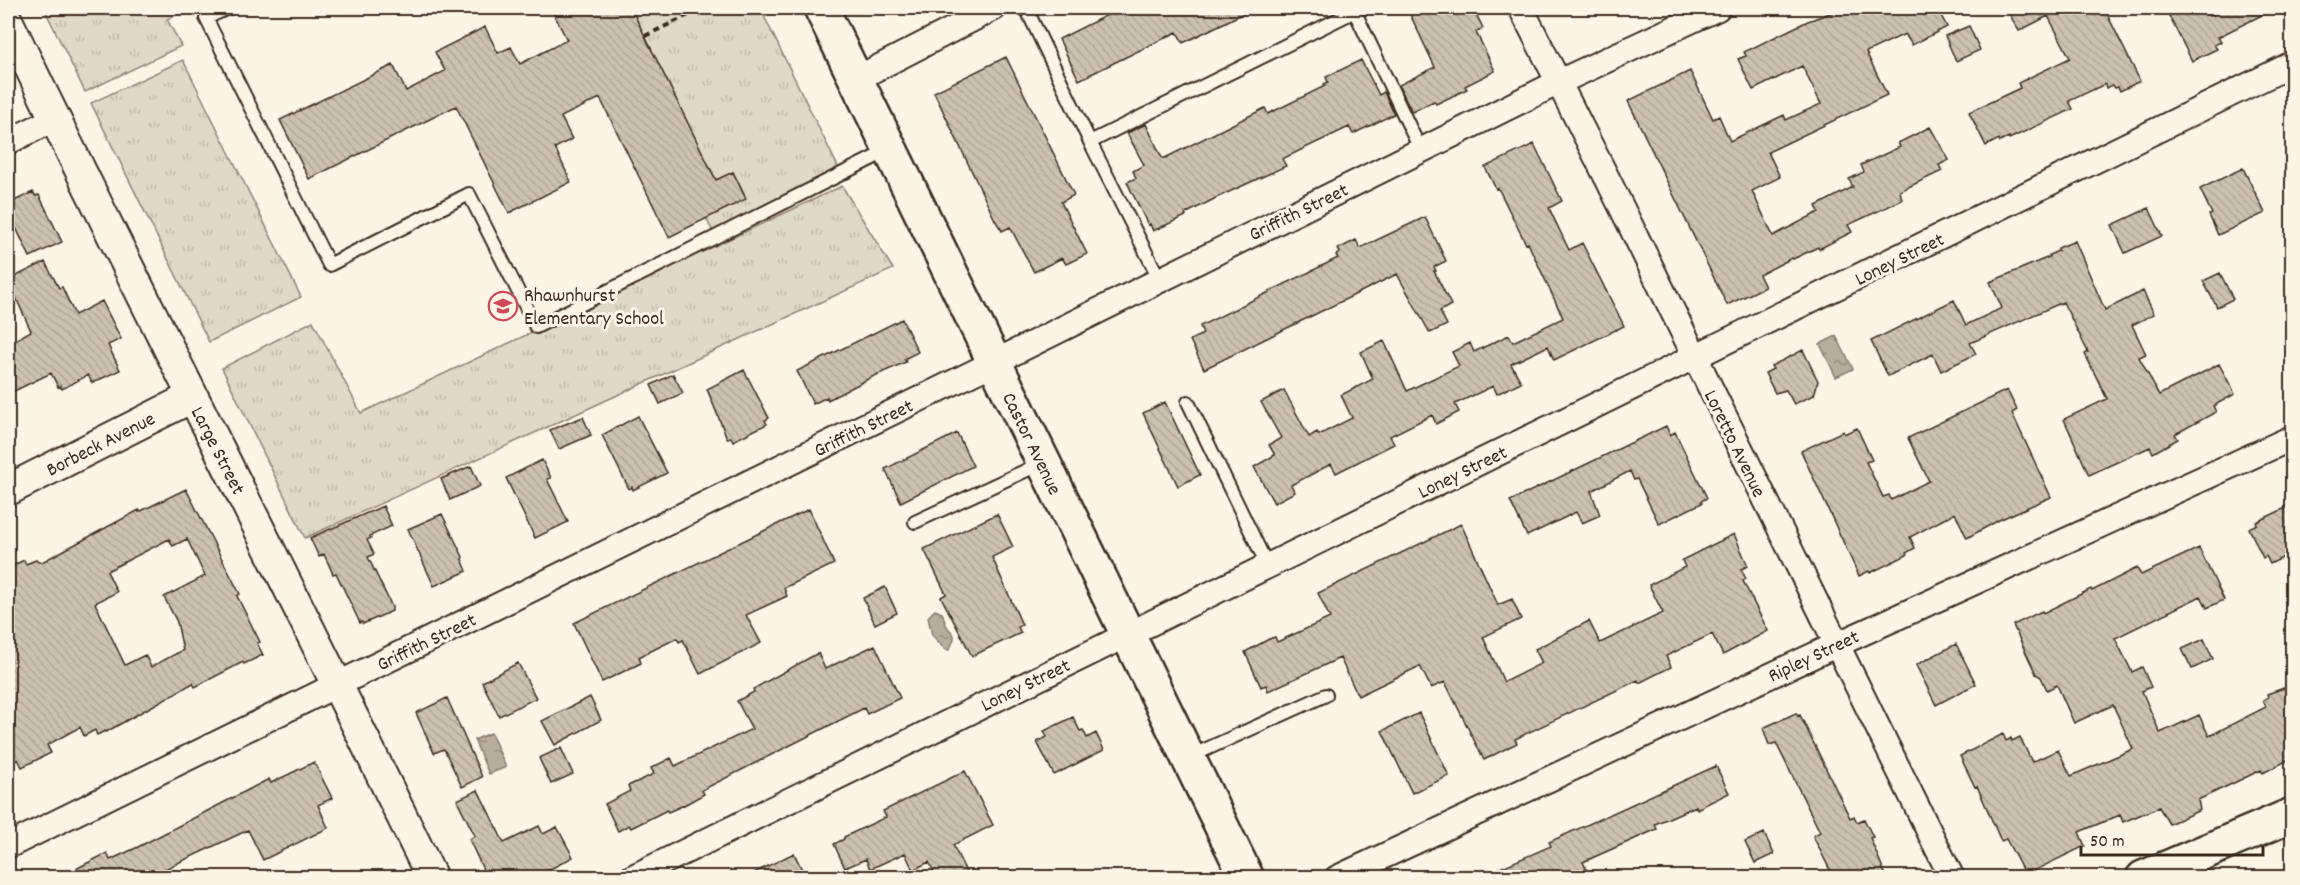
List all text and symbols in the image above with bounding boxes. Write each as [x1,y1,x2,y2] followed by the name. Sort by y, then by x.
[1245,178,1354,250] street label: Griffith Street
[1851,227,1950,294] street label: Loney Street
[524,283,664,334] place label: Rhawnhurst Elementary School
[487,290,519,322] school or university icon: Rhawnhurst Elementary School
[1695,386,1771,503] street label: Loretto Avenue
[993,388,1067,500] street label: Castor Avenue
[810,394,919,466] street label: Griffith Street
[182,402,251,500] street label: Large Street
[42,406,161,485] street label: Borbeck Avenue
[1414,440,1513,507] street label: Loney Street
[373,608,482,680] street label: Griffith Street
[1764,624,1864,691] street label: Ripley Street
[977,653,1076,720] street label: Loney Street
[2081,819,2262,857] scale bar
[2090,830,2125,855] text: 50 m

